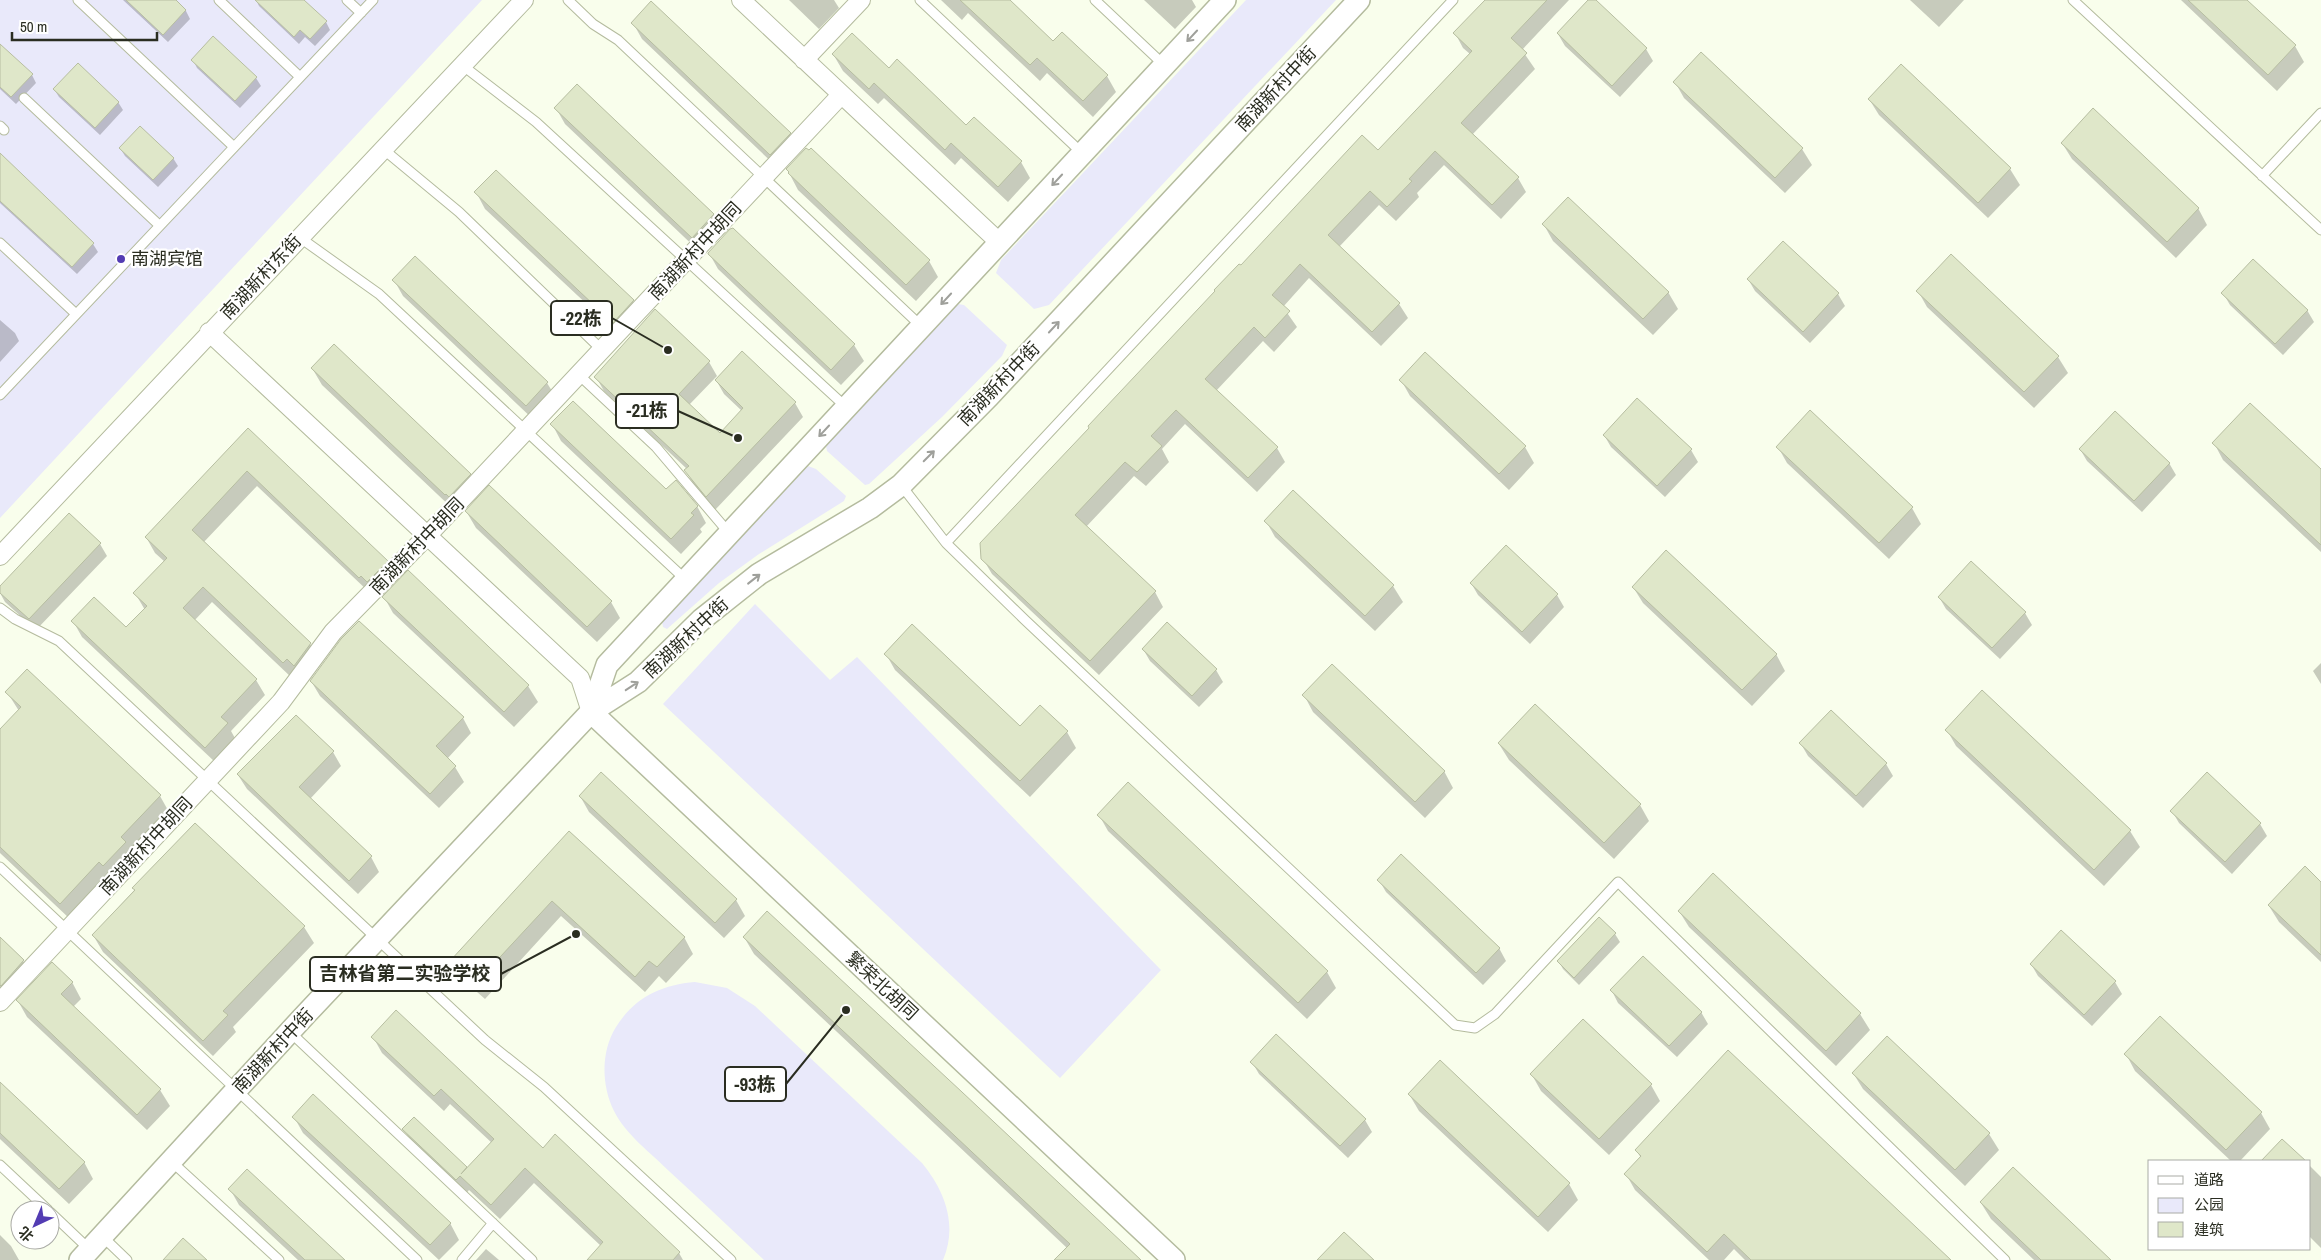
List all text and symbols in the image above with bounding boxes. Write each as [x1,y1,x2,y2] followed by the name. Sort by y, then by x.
[12,10,158,42] scale bar
[20,16,47,37] text: 50 m
[1186,29,1198,42] one-way arrow
[1230,41,1322,137] street label: 南湖新村中街
[1051,173,1063,186] one-way arrow
[643,196,747,305] street label: 南湖新村中胡同
[215,229,307,325] street label: 南湖新村东街
[131,246,203,271] place label: 南湖宾馆
[115,253,127,265] marker: 南湖宾馆
[940,292,952,305] one-way arrow
[551,301,612,335] callout: -22栋
[560,305,602,331] text: -22栋
[1048,320,1060,333] one-way arrow
[952,336,1045,431] street label: 南湖新村中街
[616,394,678,428] callout: -21栋
[626,397,668,423] text: -21栋
[818,424,830,437] one-way arrow
[923,450,935,463] one-way arrow
[364,492,469,600] street label: 南湖新村中胡同
[747,574,760,585] one-way arrow
[638,592,734,684] street label: 南湖新村中街
[624,681,638,691] one-way arrow
[94,791,198,900] street label: 南湖新村中胡同
[841,946,924,1025] street label: 繁荣北胡同
[310,957,501,991] callout: 吉林省第二实验学校
[319,960,491,986] text: 吉林省第二实验学校
[227,1003,319,1099] street label: 南湖新村中街
[725,1067,786,1101] callout: -93栋
[734,1071,776,1097] text: -93栋
[2148,1160,2311,1250] legend
[2194,1169,2224,1190] text: 道路
[2194,1194,2224,1215] text: 公园
[10,1200,60,1250] north arrow
[2194,1219,2224,1240] text: 建筑
[15,1223,37,1246] text: 北

